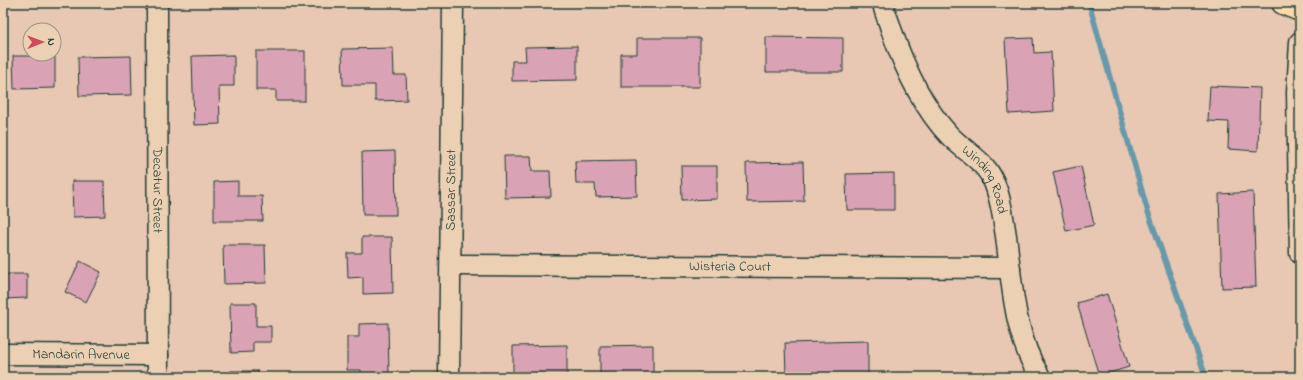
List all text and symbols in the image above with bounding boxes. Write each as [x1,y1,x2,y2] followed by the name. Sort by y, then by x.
[22,22,62,62] north arrow
[43,38,59,46] text: N
[957,140,1013,216] street label: Winding Road
[147,146,168,233] street label: Decatur Street
[440,149,462,231] street label: Sassar Street
[689,256,771,277] street label: Wisteria Court
[32,344,131,365] street label: Mandarin Avenue

